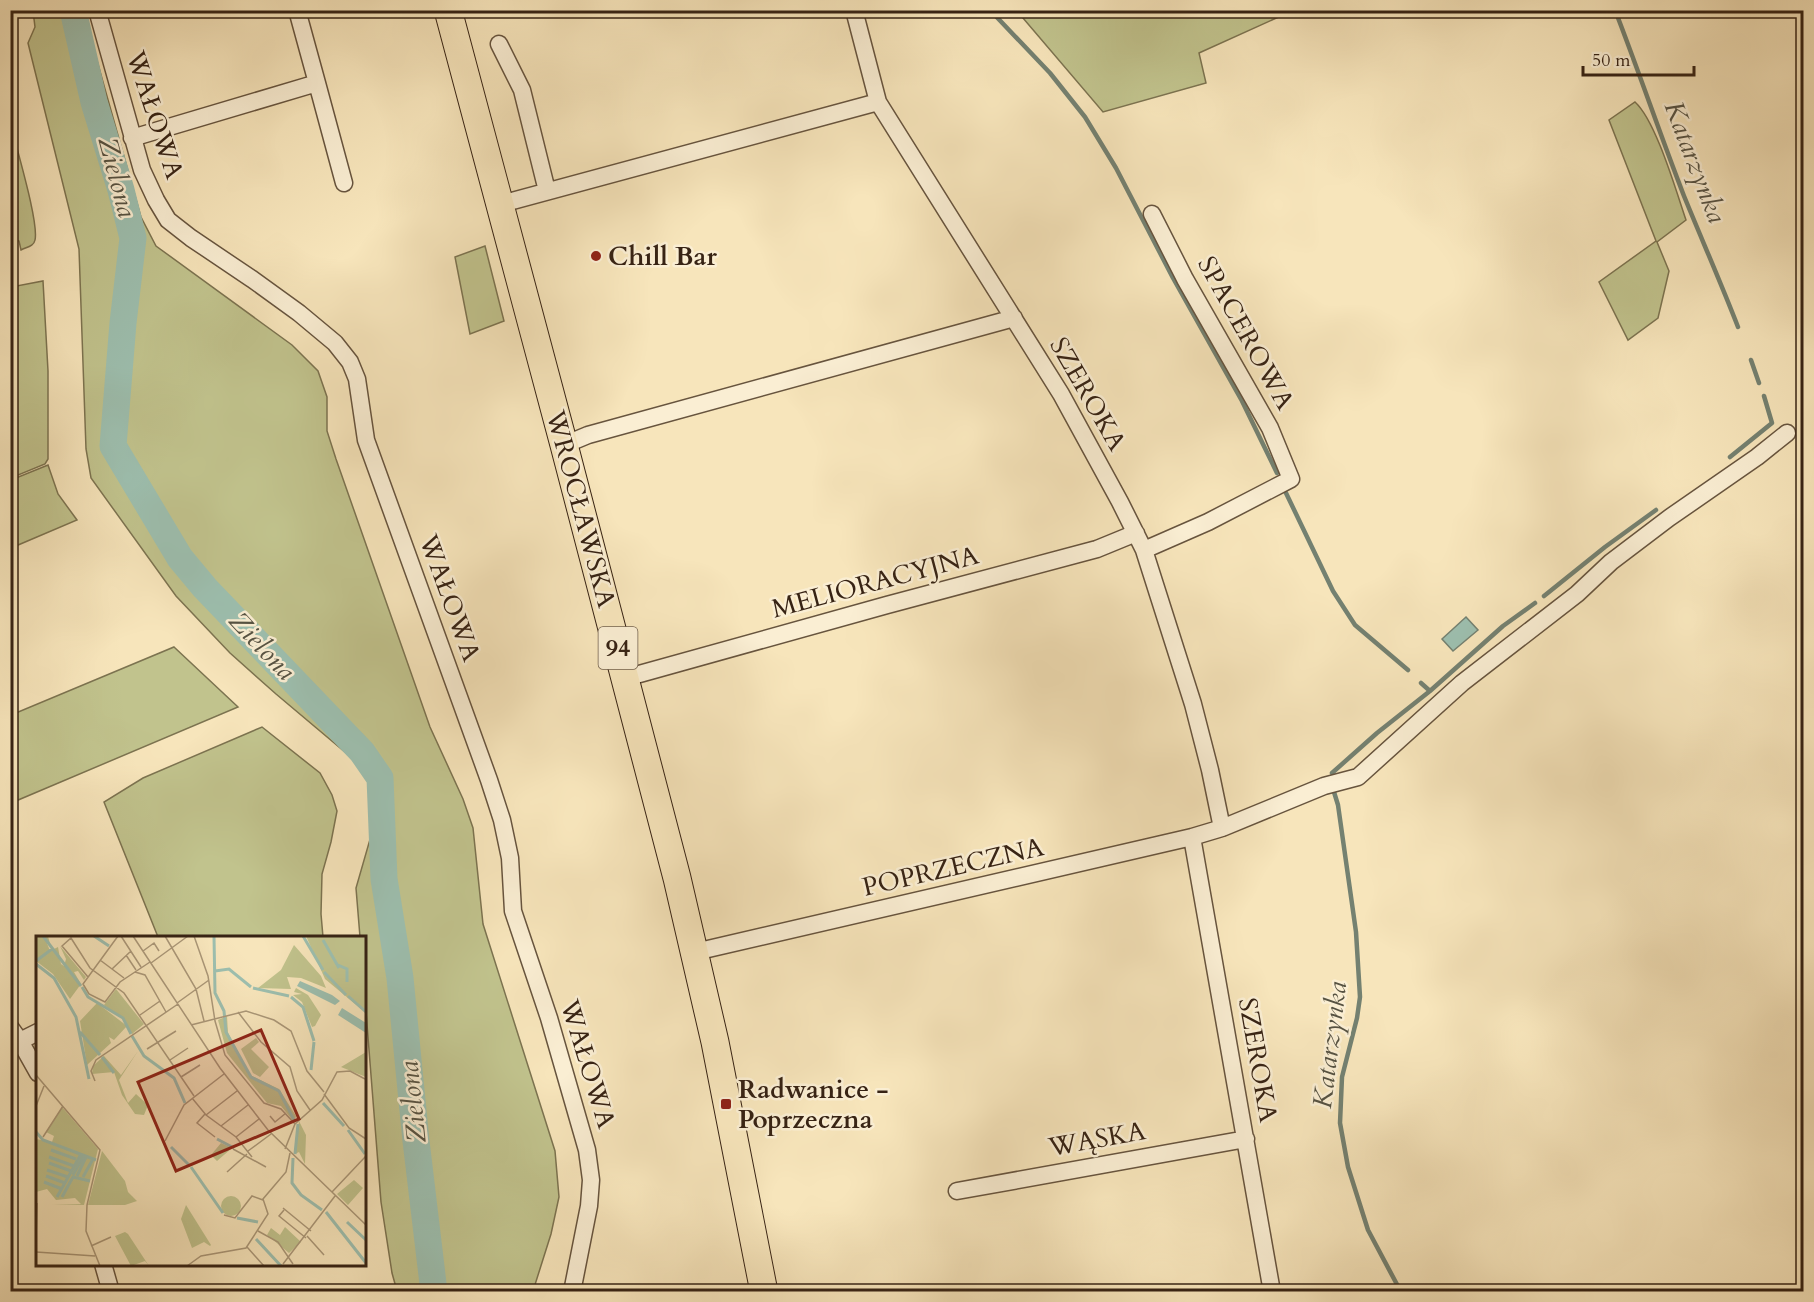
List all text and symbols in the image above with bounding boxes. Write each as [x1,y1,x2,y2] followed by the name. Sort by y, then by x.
[1583,39,1694,77] scale bar
[118,46,192,184] street label: WAŁOWA
[1592,48,1631,73] text: 50 m
[1655,96,1735,228] water label: Katarzynka
[88,132,146,222] water label: Zielona
[608,239,718,274] place label: Chill Bar
[589,249,603,263] marker: Chill Bar
[1189,250,1303,416] street label: SPACEROWA
[1041,331,1135,458] street label: SZEROKA
[538,406,624,612] street label: WROCŁAWSKA
[411,529,489,667] street label: WAŁOWA
[768,537,983,626] street label: MELIORACYJNA
[220,603,304,689] water label: Zielona
[598,627,638,669] road number: 94
[859,829,1048,905] street label: POPRZECZNA
[36,936,366,1266] inset map
[1304,979,1356,1111] water label: Katarzynka
[552,995,624,1133] street label: WAŁOWA
[1230,995,1286,1126] street label: SZEROKA
[390,1059,436,1145] water label: Zielona
[738,1072,889,1137] place label: Radwanice - Poprzeczna
[719,1097,733,1111] marker: Radwanice - Poprzeczna
[1045,1113,1149,1165] street label: WĄSKA

